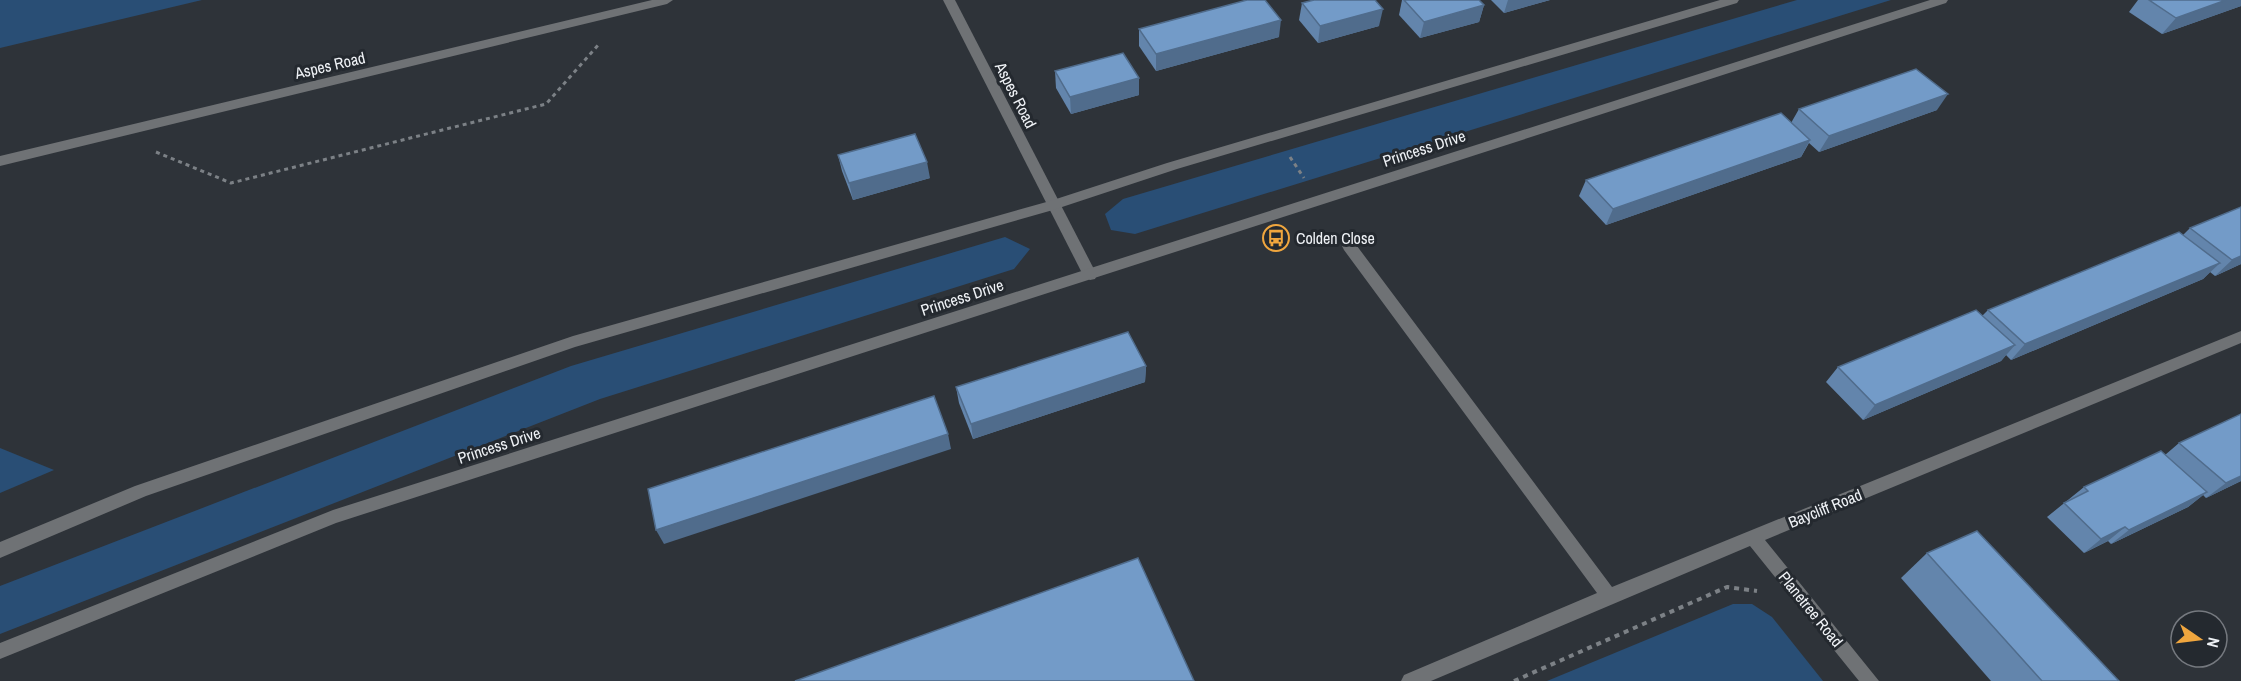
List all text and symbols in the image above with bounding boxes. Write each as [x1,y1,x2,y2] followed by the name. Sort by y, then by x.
[292,46,367,84] street label: Aspes Road
[990,57,1042,132] street label: Aspes Road
[1380,124,1468,172] street label: Princess Drive
[1261,223,1291,253] bus stop icon: Colden Close
[1296,227,1375,249] place label: Colden Close
[918,273,1006,321] street label: Princess Drive
[455,421,543,469] street label: Princess Drive
[1785,483,1865,533] street label: Baycliff Road
[1774,567,1848,651] street label: Planetree Road
[2169,609,2229,669] north arrow
[2202,635,2225,650] text: N

